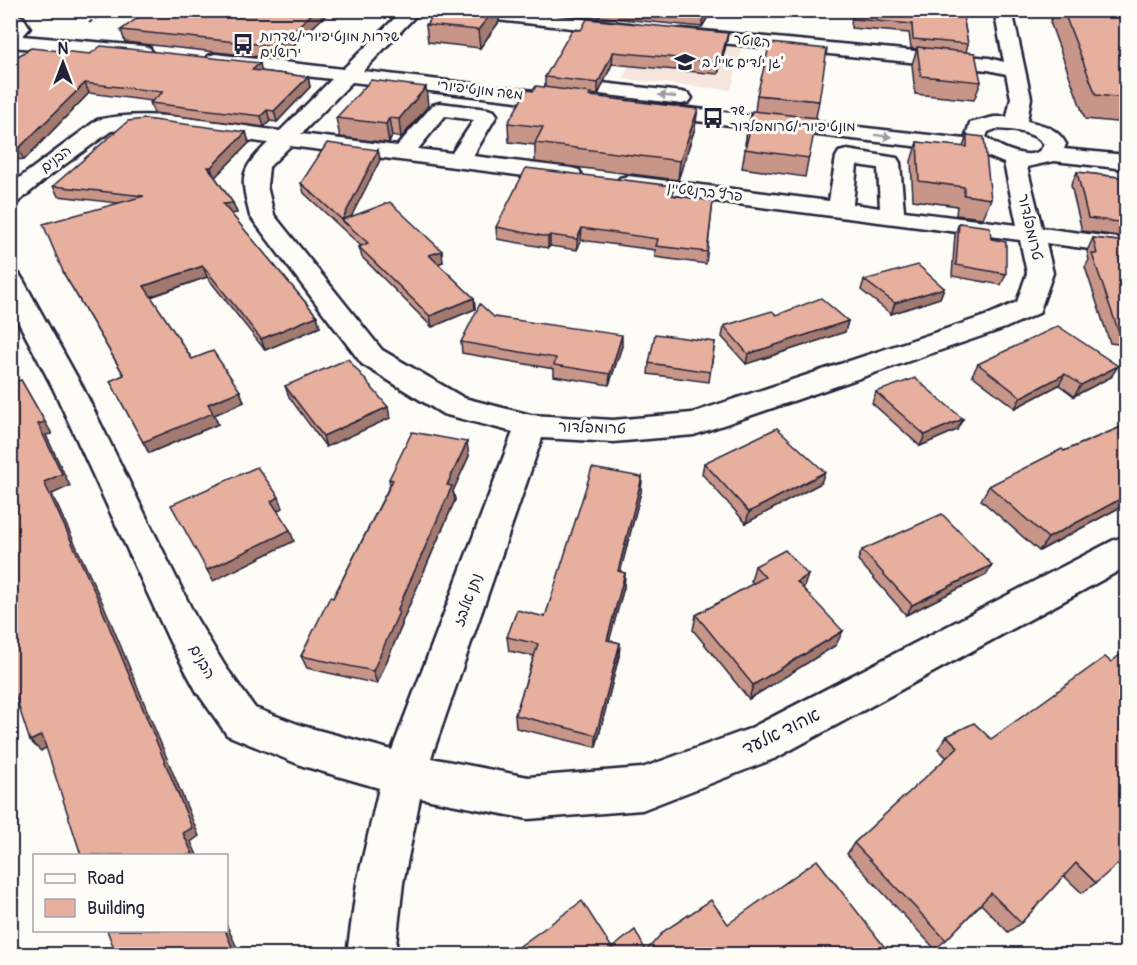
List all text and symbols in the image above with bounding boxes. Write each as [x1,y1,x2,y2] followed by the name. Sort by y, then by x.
[259,28,400,61] place label: שדרות מונטיפיורי/שדרות ירושלים
[733,31,771,51] street label: השוטר
[231,32,255,56] bus stop icon: שדרות מונטיפיורי/שדרות ירושלים
[33,33,93,93] north arrow
[58,39,69,59] text: N
[673,50,697,74] school or university icon: גן ילדים אייל ב'
[702,54,784,71] place label: גן ילדים אייל ב'
[436,76,524,104] street label: משה מונטיפיורי
[658,92,677,101] one-way arrow
[730,102,856,135] place label: שד. מונטיפיורי/טרומפלדור
[701,106,725,130] bus stop icon: שד. מונטיפיורי/טרומפלדור
[873,132,892,141] one-way arrow
[37,142,75,176] street label: הבנים
[666,179,744,205] street label: פרץ ברנשטיין
[1013,192,1047,262] street label: טרומפלדור
[558,417,626,439] street label: טרומפלדור
[450,571,486,629] street label: נתן אלבז
[185,641,219,683] street label: הבנים
[738,703,824,761] street label: אהוד אלעד
[33,854,228,932] legend
[87,867,124,890] text: Road
[87,897,145,920] text: Building

